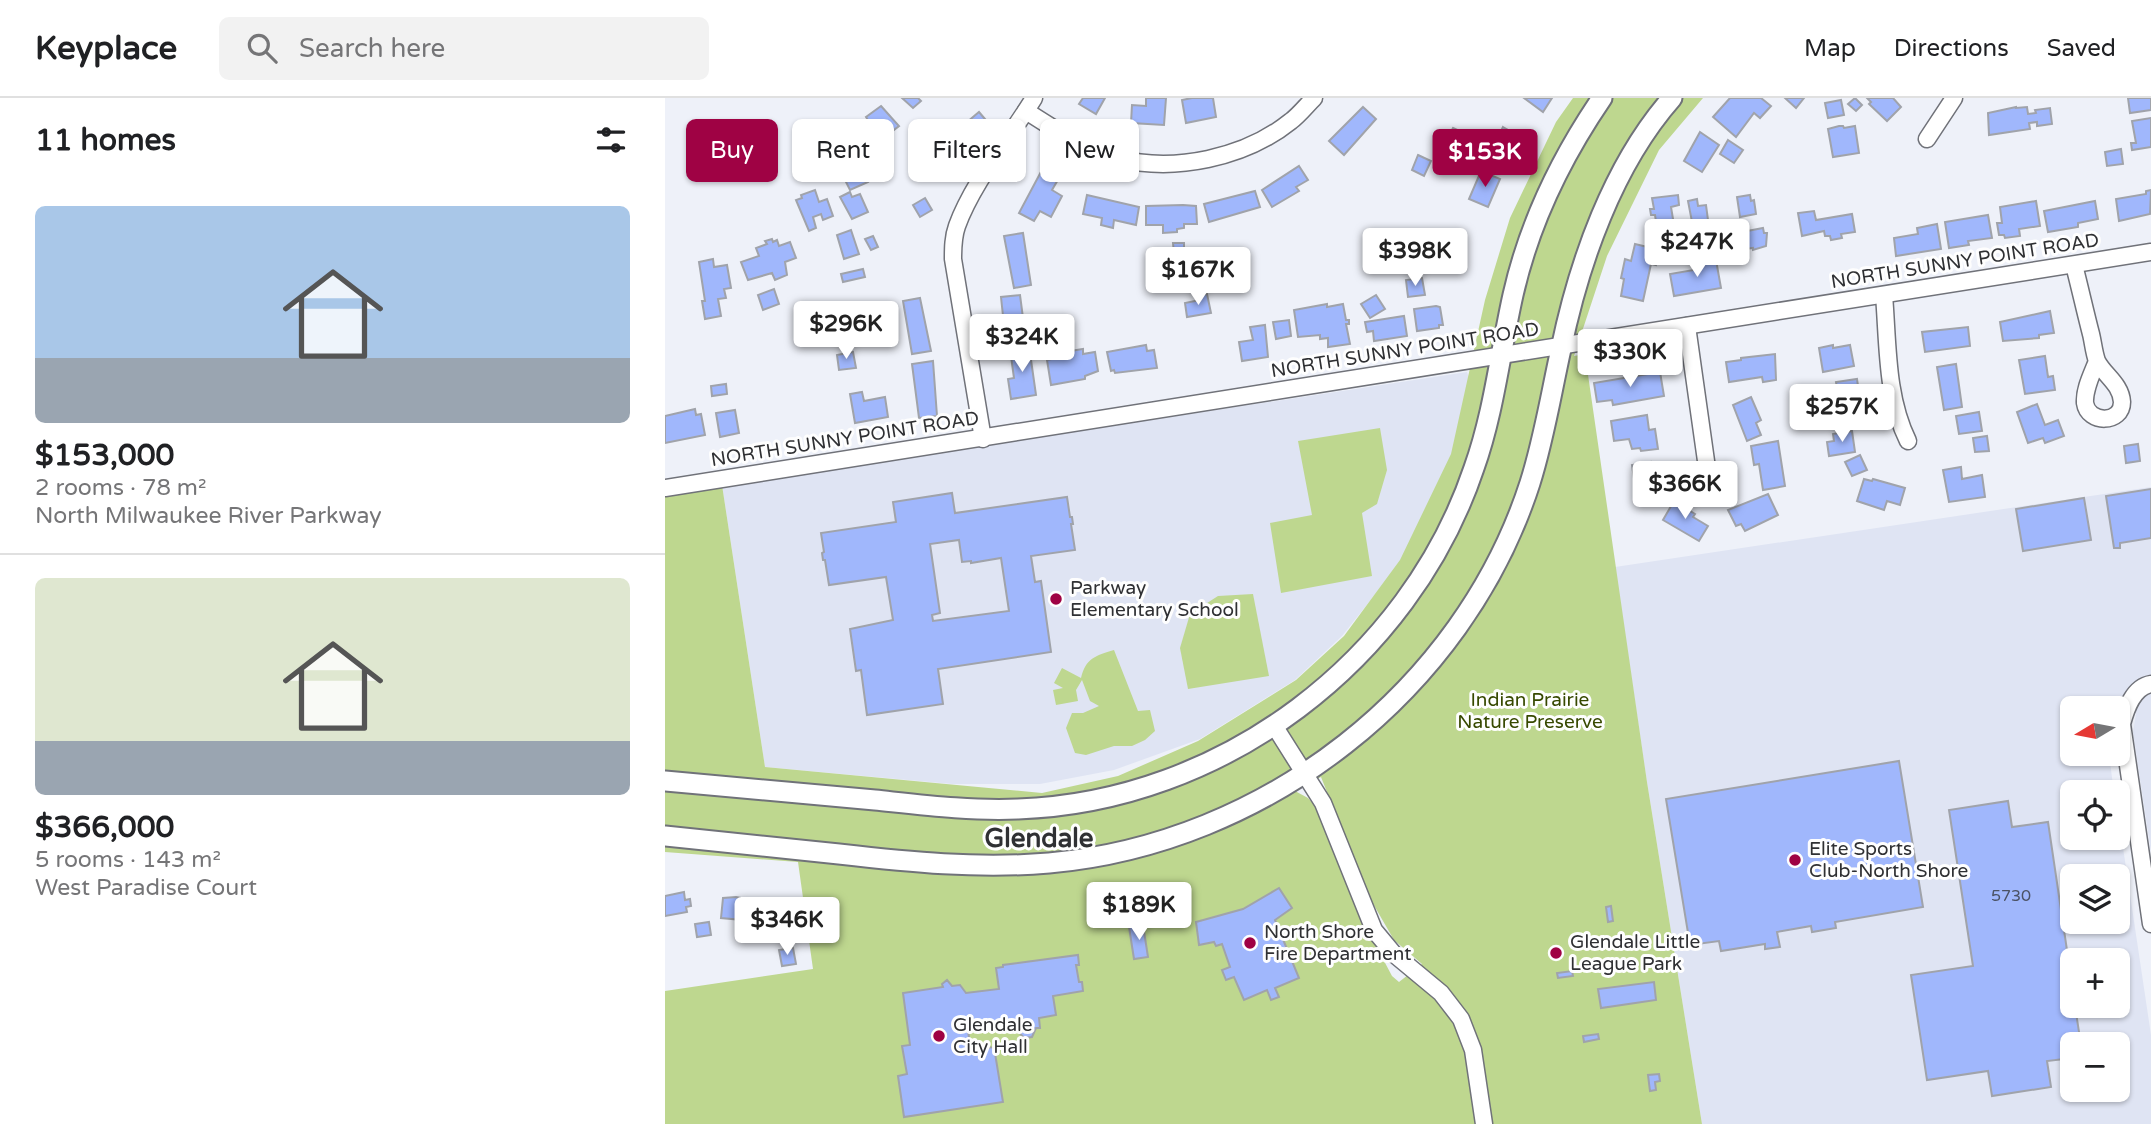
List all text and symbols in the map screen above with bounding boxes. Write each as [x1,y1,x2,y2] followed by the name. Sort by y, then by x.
[219,17,709,80] search box
[35,29,177,68] text: Keyplace
[243,29,281,67] icon: search
[299,33,445,64] text: Search here
[1804,34,1856,63] text: Map
[1894,34,2009,63] text: Directions
[2047,34,2116,63] text: Saved
[686,119,778,182] chip: Buy
[792,119,894,182] chip: Rent
[908,119,1026,182] chip: Filters
[1040,119,1139,182] chip: New
[592,121,630,159] icon: filters
[35,122,176,159] text: 11 homes
[1436,130,1534,189] pin: $153K
[1449,138,1521,166] text: $153K
[1648,220,1746,279] pin: $247K
[1366,228,1464,288] pin: $398K
[1661,228,1733,256] text: $247K
[1829,229,2101,293] street label: NORTH SUNNY POINT ROAD
[1379,237,1451,265] text: $398K
[1149,248,1247,307] pin: $167K
[270,251,396,377] icon: home
[1162,256,1234,284] text: $167K
[797,302,895,361] pin: $296K
[810,310,882,338] text: $296K
[973,314,1071,374] pin: $324K
[1269,318,1541,382] street label: NORTH SUNNY POINT ROAD
[986,323,1058,351] text: $324K
[1581,330,1679,389] pin: $330K
[1594,338,1666,366] text: $330K
[1793,384,1891,444] pin: $257K
[1806,393,1878,421] text: $257K
[709,407,981,471] street label: NORTH SUNNY POINT ROAD
[35,437,174,474] text: $153,000
[1636,462,1734,521] pin: $366K
[1649,470,1721,498] text: $366K
[35,474,206,502] text: 2 rooms · 78 m²
[35,502,382,530] text: North Milwaukee River Parkway
[1070,577,1239,621] place label: Parkway Elementary School
[1048,591,1064,607] marker: Parkway Elementary School
[270,623,396,749] icon: home
[1457,689,1603,733] park label: Indian Prairie Nature Preserve
[2060,696,2130,766] north arrow
[2060,696,2130,1102] map controls
[2060,780,2130,850] button: locate
[35,809,174,846] text: $366,000
[985,823,1094,854] district label: Glendale
[1809,838,1968,882] place label: Elite Sports Club-North Shore
[35,846,221,874] text: 5 rooms · 143 m²
[1787,852,1803,868] marker: Elite Sports Club-North Shore
[2060,864,2130,934] button: layers
[35,874,257,902] text: West Paradise Court
[1090,882,1188,942] pin: $189K
[1991,886,2031,906] house number: 5730
[1103,891,1175,919] text: $189K
[738,898,836,957] pin: $346K
[751,906,823,934] text: $346K
[1264,921,1411,965] place label: North Shore Fire Department
[1570,931,1700,975] place label: Glendale Little League Park
[1242,935,1258,951] marker: North Shore Fire Department
[1548,945,1564,961] marker: Glendale Little League Park
[2060,948,2130,1018] button: +
[953,1014,1033,1058] place label: Glendale City Hall
[931,1028,947,1044] marker: Glendale City Hall
[2060,1032,2130,1102] button: −

